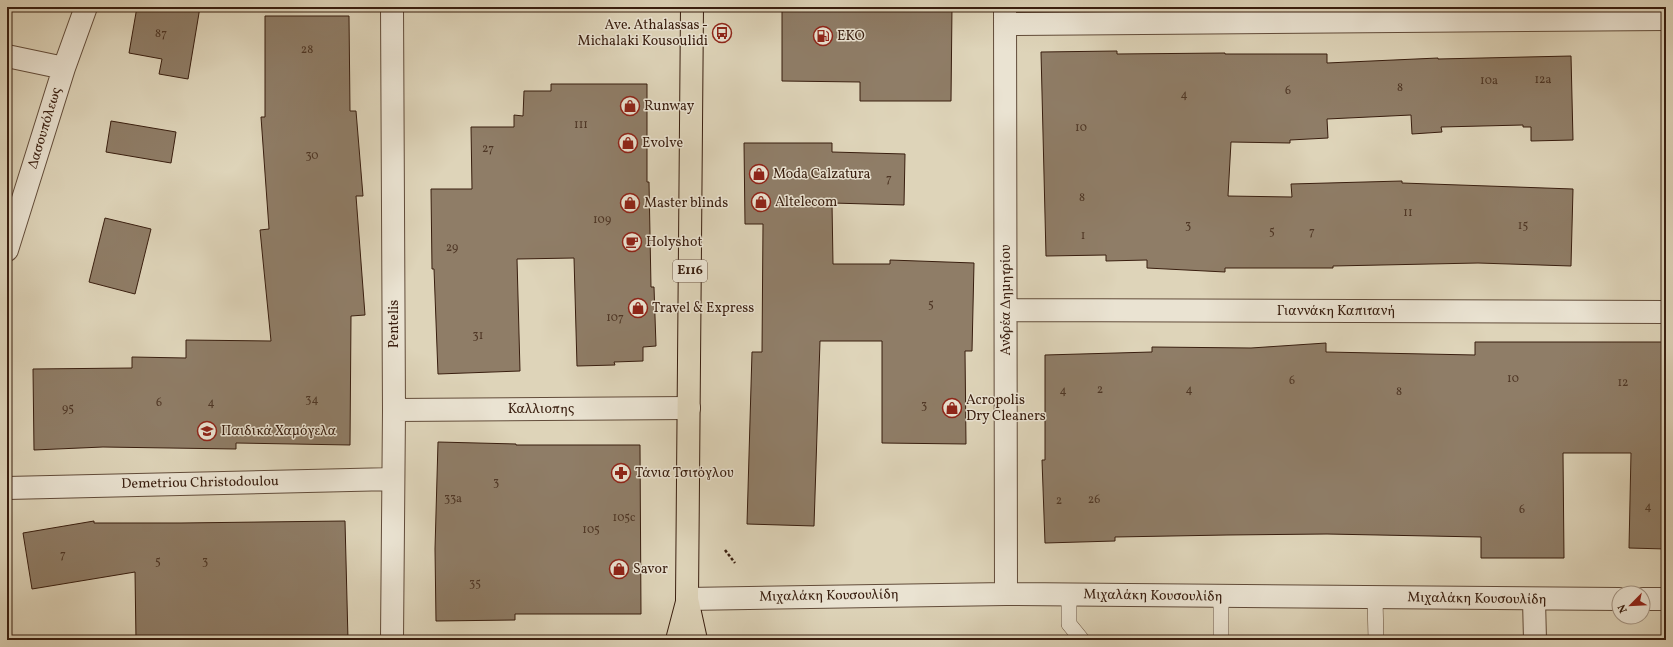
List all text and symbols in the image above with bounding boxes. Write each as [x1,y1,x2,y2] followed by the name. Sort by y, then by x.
[578,16,708,51] place label: Ave. Athalassas - Michalaki Kousoulidi
[711,22,733,44] bus stop icon: Ave. Athalassas - Michalaki Kousoulidi
[812,25,834,47] fuel station icon: EKO
[155,26,167,42] house number: 87
[837,27,865,46] place label: EKO
[301,42,313,58] house number: 28
[1534,72,1552,88] house number: 12a
[1480,73,1498,89] house number: 10a
[1397,80,1403,96] house number: 8
[1285,83,1291,99] house number: 6
[24,85,66,171] street label: Δασουπόλεως
[1180,87,1188,103] house number: 4
[619,95,641,117] shop icon: Runway
[644,97,695,116] place label: Runway
[574,117,588,133] house number: 111
[1075,120,1087,136] house number: 10
[617,132,639,154] shop icon: Evolve
[642,134,683,153] place label: Evolve
[482,141,494,157] house number: 27
[305,148,319,164] house number: 30
[748,163,770,185] shop icon: Moda Calzatura
[773,165,871,184] place label: Moda Calzatura
[886,171,892,187] house number: 7
[1079,190,1085,206] house number: 8
[750,191,772,213] shop icon: Altelecom
[619,192,641,214] shop icon: Master blinds
[775,193,837,212] place label: Altelecom
[644,194,728,213] place label: Master blinds
[1403,205,1413,221] house number: 11
[593,212,611,228] house number: 109
[1185,218,1191,234] house number: 3
[1518,218,1528,234] house number: 15
[1269,224,1275,240] house number: 5
[1309,224,1315,240] house number: 7
[1081,228,1085,244] house number: 1
[621,231,643,253] cafe icon: Holyshot
[646,233,702,252] place label: Holyshot
[446,240,458,256] house number: 29
[997,244,1016,356] street label: Ανδρέα Δημητρίου
[673,260,707,282] road number: E116
[627,297,649,319] shop icon: Travel & Express
[928,297,934,313] house number: 5
[652,299,754,318] place label: Travel & Express
[385,300,404,348] street label: Pentelis
[1277,302,1395,321] street label: Γιαννάκη Καπιτανή
[606,310,624,326] house number: 107
[473,328,483,344] house number: 31
[1507,371,1519,387] house number: 10
[1289,373,1295,389] house number: 6
[1617,375,1629,391] house number: 12
[1097,382,1103,398] house number: 2
[1185,382,1193,398] house number: 4
[1059,383,1067,399] house number: 4
[1396,384,1402,400] house number: 8
[966,391,1046,426] place label: Acropolis Dry Cleaners
[305,392,319,408] house number: 34
[156,395,162,411] house number: 6
[207,395,215,411] house number: 4
[941,397,963,419] shop icon: Acropolis Dry Cleaners
[921,398,927,414] house number: 3
[508,400,574,419] street label: Καλλιοπης
[62,401,74,417] house number: 95
[196,420,218,442] school or university icon: Παιδικά Χαμόγελα
[221,422,337,441] place label: Παιδικά Χαμόγελα
[610,462,632,484] pharmacy icon: Τάνια Τσιτόγλου
[635,464,734,483] place label: Τάνια Τσιτόγλου
[121,472,279,494] street label: Demetriou Christodoulou
[493,475,499,491] house number: 3
[444,491,462,507] house number: 33a
[1088,492,1100,508] house number: 26
[1056,493,1062,509] house number: 2
[1644,499,1652,515] house number: 4
[1519,502,1525,518] house number: 6
[613,510,635,526] house number: 105c
[582,522,600,538] house number: 105
[60,547,66,563] house number: 7
[155,554,161,570] house number: 5
[202,554,208,570] house number: 3
[608,558,630,580] shop icon: Savor
[633,560,668,579] place label: Savor
[469,576,481,592] house number: 35
[759,585,899,607] street label: Μιχαλάκη Κουσουλίδη
[1083,585,1223,607] street label: Μιχαλάκη Κουσουλίδη
[1611,585,1651,625] north arrow
[1407,588,1547,610] street label: Μιχαλάκη Κουσουλίδη
[1615,602,1632,615] text: N

